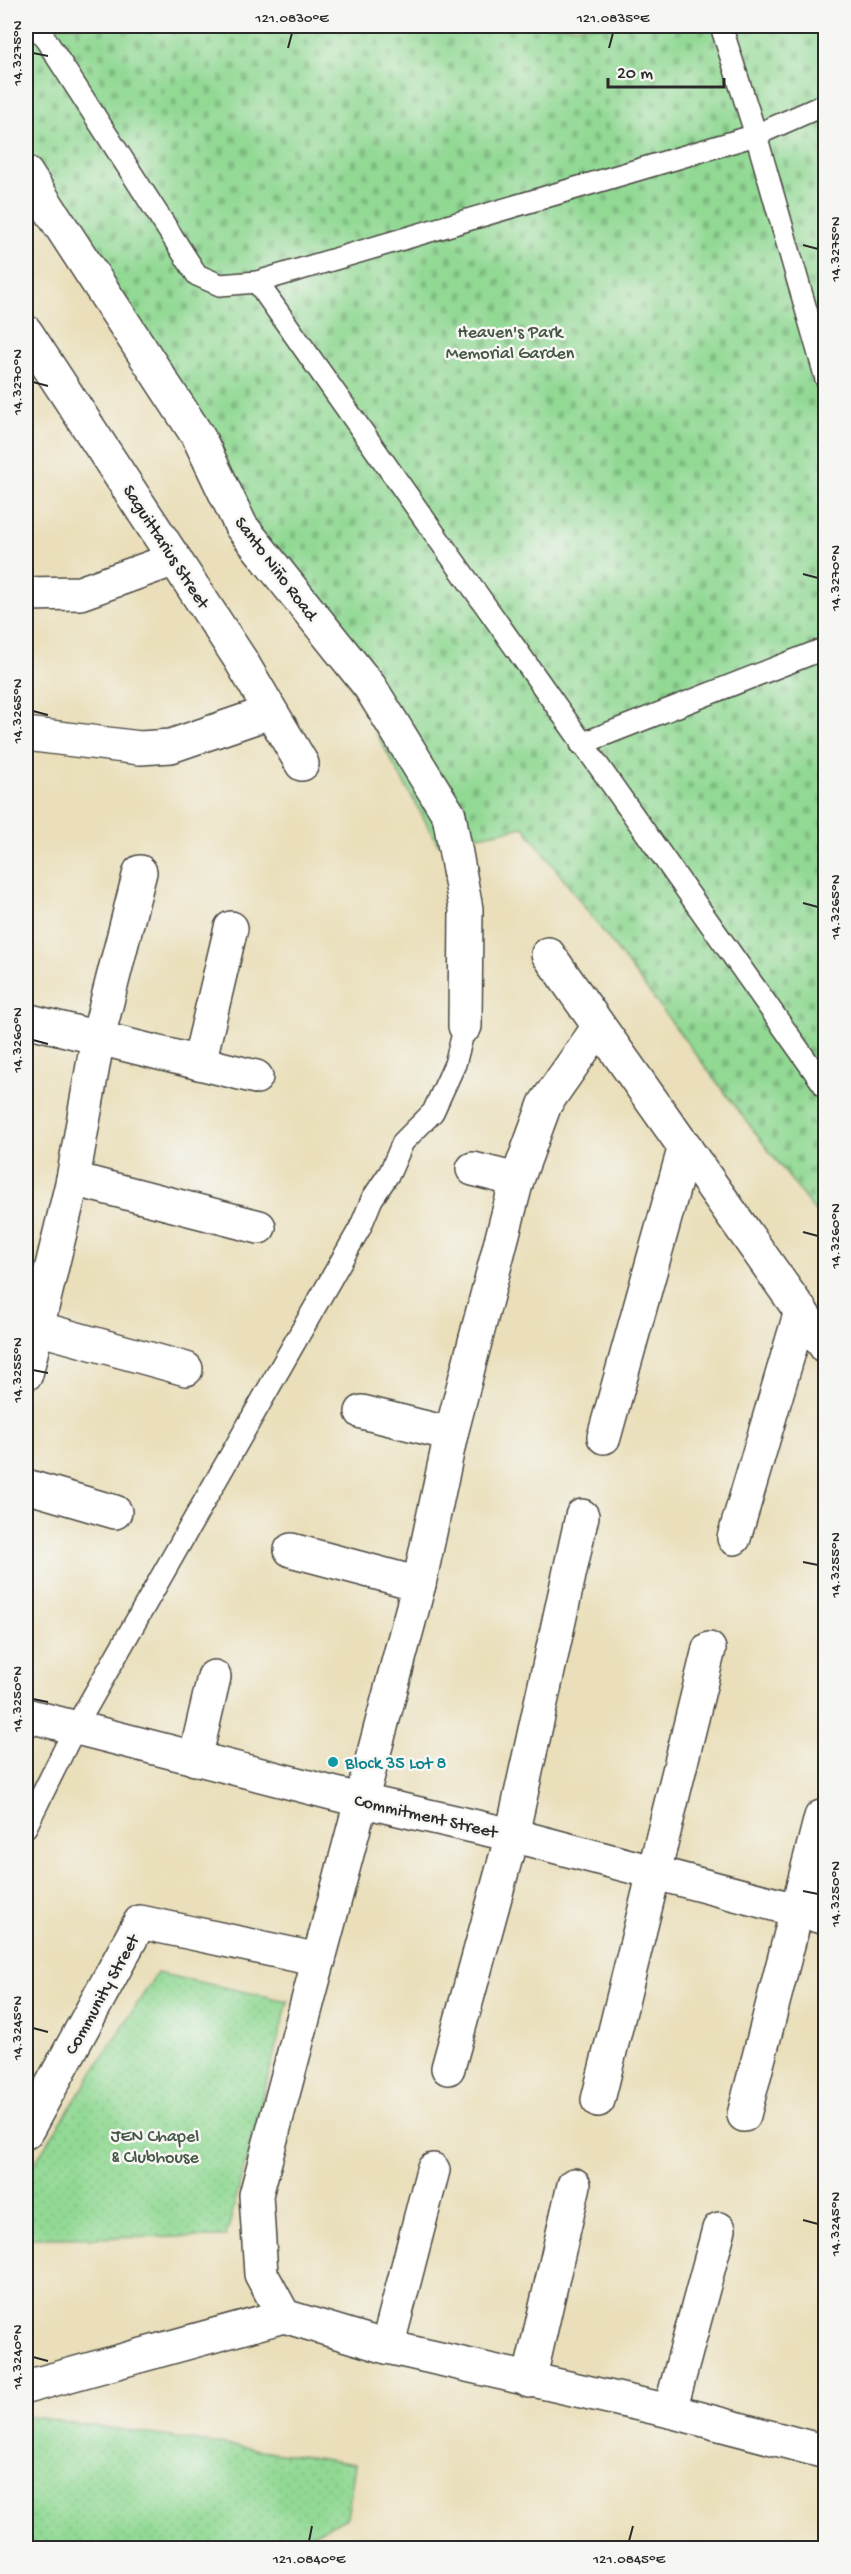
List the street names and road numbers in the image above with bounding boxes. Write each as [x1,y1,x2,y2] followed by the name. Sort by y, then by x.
[117,482,214,615] street label: Saguittarius Street
[229,513,322,627] street label: Santo Niño Road
[352,1791,501,1844] street label: Commitment Street
[62,1930,146,2059] street label: Community Street

